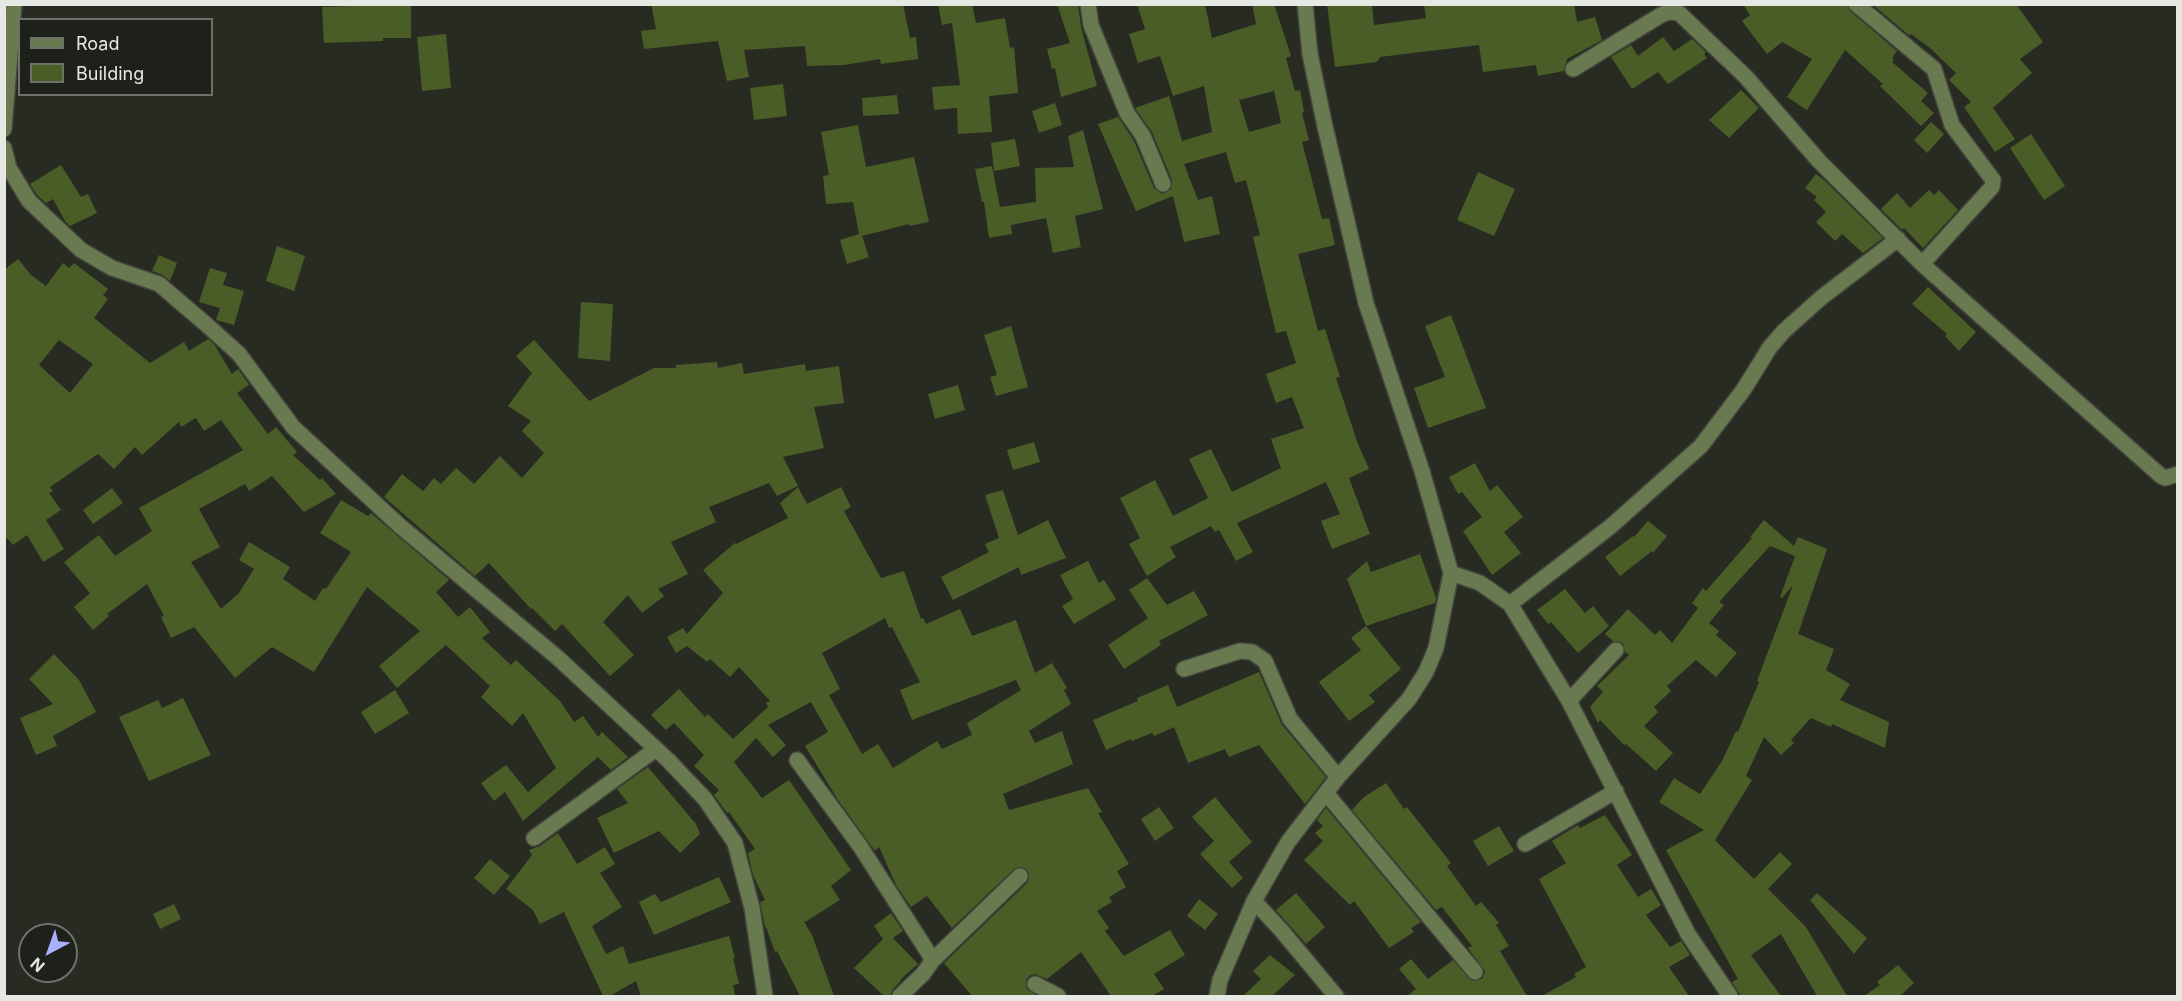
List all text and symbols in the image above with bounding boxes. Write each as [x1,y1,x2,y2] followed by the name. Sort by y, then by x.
[18,18,213,96] legend
[76,33,119,54] text: Road
[76,63,144,84] text: Building
[18,923,78,983] north arrow
[26,954,49,977] text: N

